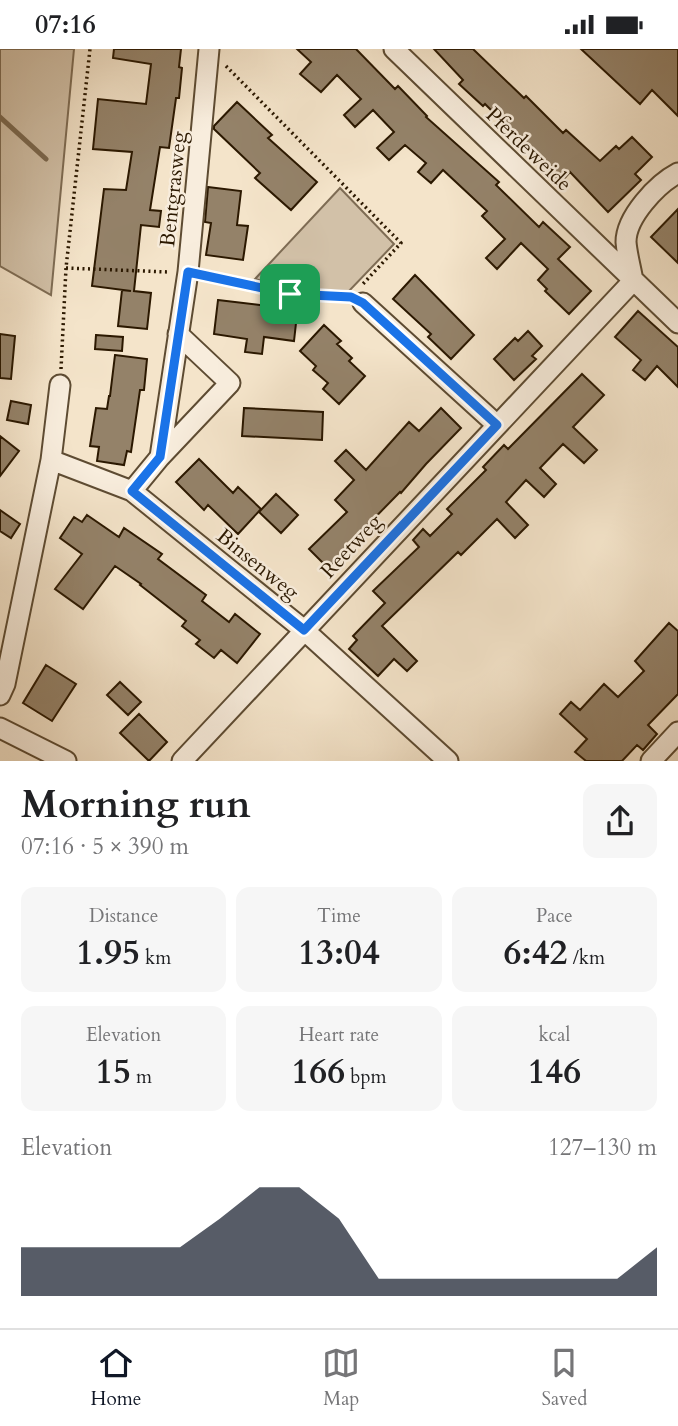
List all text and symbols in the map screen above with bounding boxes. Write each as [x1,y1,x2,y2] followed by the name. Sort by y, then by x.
[35,7,96,42] text: 07:16
[479,101,578,198] street label: Pferdeweide
[153,130,194,248] street label: Bentgrasweg
[260,264,320,324] pin
[271,275,309,313] icon: arrive
[314,508,389,585] street label: Reetweg
[210,522,305,607] street label: Binsenweg
[21,779,251,831] text: Morning run
[583,784,657,858] button: share
[21,831,189,862] text: 07:16 · 5 × 390 m
[89,903,158,929] text: Distance
[317,903,361,929] text: Time
[536,903,573,929] text: Pace
[76,929,140,977] text: 1.95
[298,929,380,977] text: 13:04
[504,929,568,977] text: 6:42
[140,945,171,971] text: km
[568,945,605,971] text: /km
[86,1022,161,1048] text: Elevation
[299,1022,379,1048] text: Heart rate
[538,1022,570,1048] text: kcal
[95,1048,131,1096] text: 15
[291,1048,345,1096] text: 166
[527,1048,581,1096] text: 146
[131,1064,152,1090] text: m
[345,1064,387,1090] text: bpm
[21,1132,112,1163] text: Elevation
[548,1132,657,1163] text: 127–130 m
[91,1344,141,1412] tab: Home
[322,1344,360,1412] tab: Map
[541,1344,587,1412] tab: Saved

